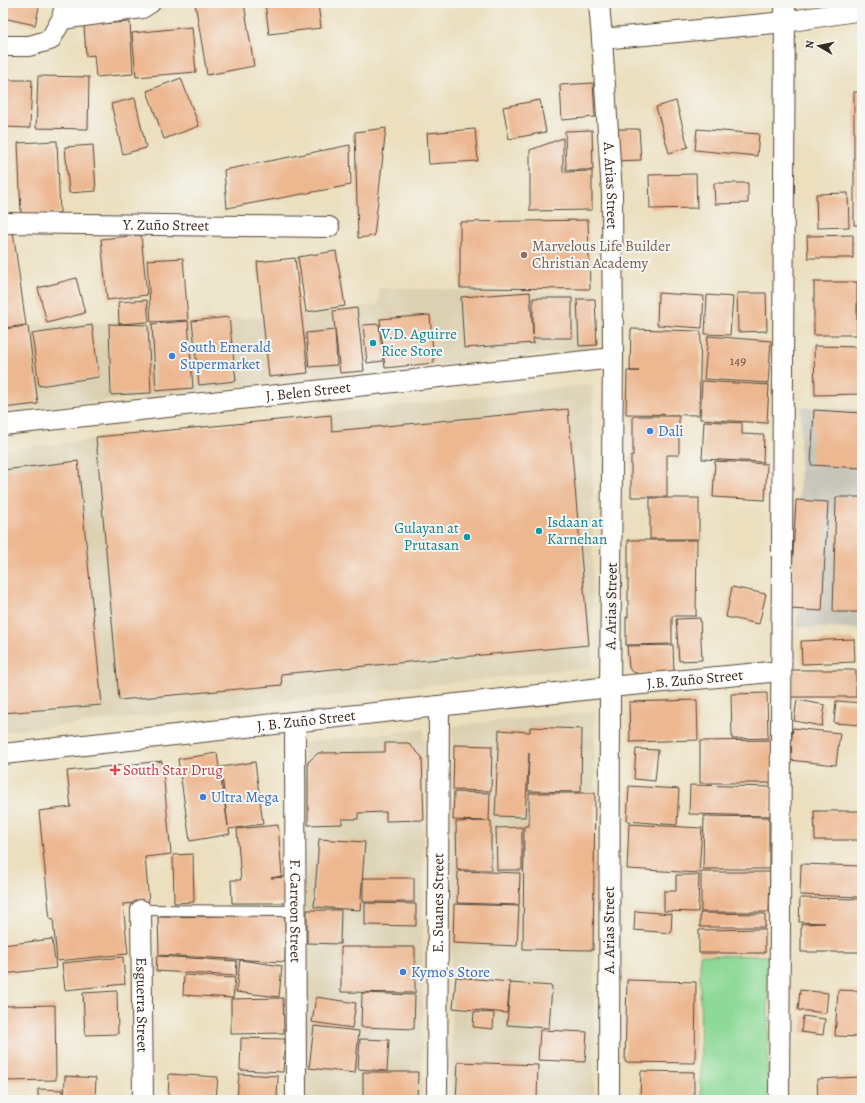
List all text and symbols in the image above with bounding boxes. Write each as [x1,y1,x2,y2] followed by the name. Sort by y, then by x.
[799,26,839,66] north arrow
[802,39,818,50] text: N
[599,140,622,229] street label: A. Arias Street
[122,214,209,236] street label: Y. Zuño Street
[532,236,671,273] place label: Marvelous Life Builder Christian Academy
[519,250,529,260] marker: Marvelous Life Builder Christian Academy
[380,324,457,361] place label: V.D. Aguirre Rice Store
[180,337,272,374] place label: South Emerald Supermarket
[368,338,378,348] marker: V.D. Aguirre Rice Store
[167,351,177,361] marker: South Emerald Supermarket
[730,352,746,369] house number: 149
[265,377,352,406] street label: J. Belen Street
[658,421,683,441] place label: Dali
[645,426,655,436] marker: Dali
[547,512,607,549] place label: Isdaan at Karnehan
[394,518,459,555] place label: Gulayan at Prutasan
[534,526,544,536] marker: Isdaan at Karnehan
[462,532,472,542] marker: Gulayan at Prutasan
[600,562,622,651] street label: A. Arias Street
[646,665,744,694] street label: J.B. Zuño Street
[256,705,357,736] street label: J. B. Zuño Street
[123,760,223,780] place label: South Star Drug
[110,765,120,775] marker: South Star Drug
[211,787,279,807] place label: Ultra Mega
[198,792,208,802] marker: Ultra Mega
[428,853,448,953] street label: E. Suanes Street
[285,859,306,963] street label: F. Carreon Street
[599,886,619,975] street label: A. Arias Street
[131,957,153,1053] street label: Esguerra Street
[411,962,490,982] place label: Kymo's Store
[398,967,408,977] marker: Kymo's Store

